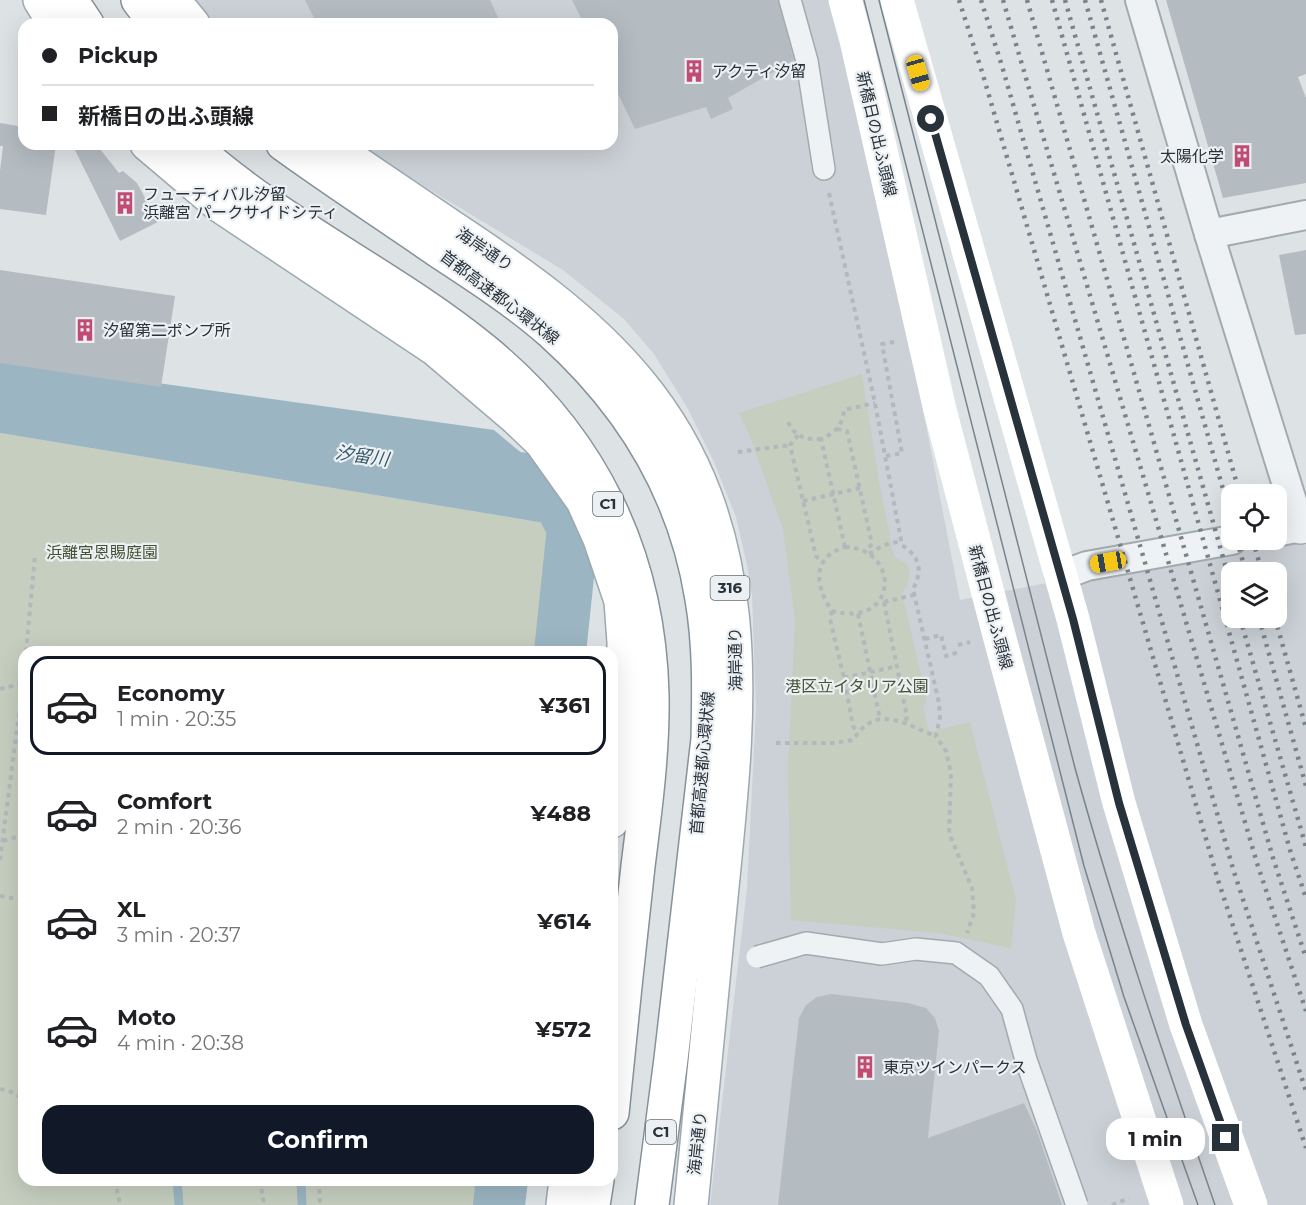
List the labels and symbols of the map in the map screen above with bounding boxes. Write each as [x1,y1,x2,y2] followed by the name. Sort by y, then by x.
[904,53,932,93] car
[681,58,707,84] building icon: アクティ汐留
[712,62,806,81] place label: アクティ汐留
[853,70,900,199] street label: 新橋日の出ふ頭線
[917,105,944,132] route start
[1229,143,1255,169] building icon: 太陽化学
[1160,147,1224,166] place label: 太陽化学
[143,185,338,222] place label: フューティバル汐留 浜離宮 パークサイドシティ
[112,190,138,216] building icon: フューティバル汐留 浜離宮 パークサイドシティ
[453,224,517,275] street label: 海岸通り
[436,246,563,348] street label: 首都高速都心環状線
[72,317,98,343] building icon: 汐留第二ポンプ所
[103,321,231,340] place label: 汐留第二ポンプ所
[334,441,392,471] water label: 汐留川
[593,492,623,516] road number: C1
[46,543,158,562] park label: 浜離宮恩賜庭園
[965,543,1016,671] street label: 新橋日の出ふ頭線
[1089,550,1127,574] car
[710,576,750,600] road number: 316
[725,627,746,691] street label: 海岸通り
[785,677,929,696] park label: 港区立イタリア公園
[687,690,718,836] street label: 首都高速都心環状線
[852,1054,878,1080] building icon: 東京ツインパークス
[883,1058,1027,1077] place label: 東京ツインパークス
[685,1110,710,1176] street label: 海岸通り
[1106,1117,1205,1159] callout: 1 min
[646,1120,676,1144] road number: C1
[1212,1124,1239,1151] route end

